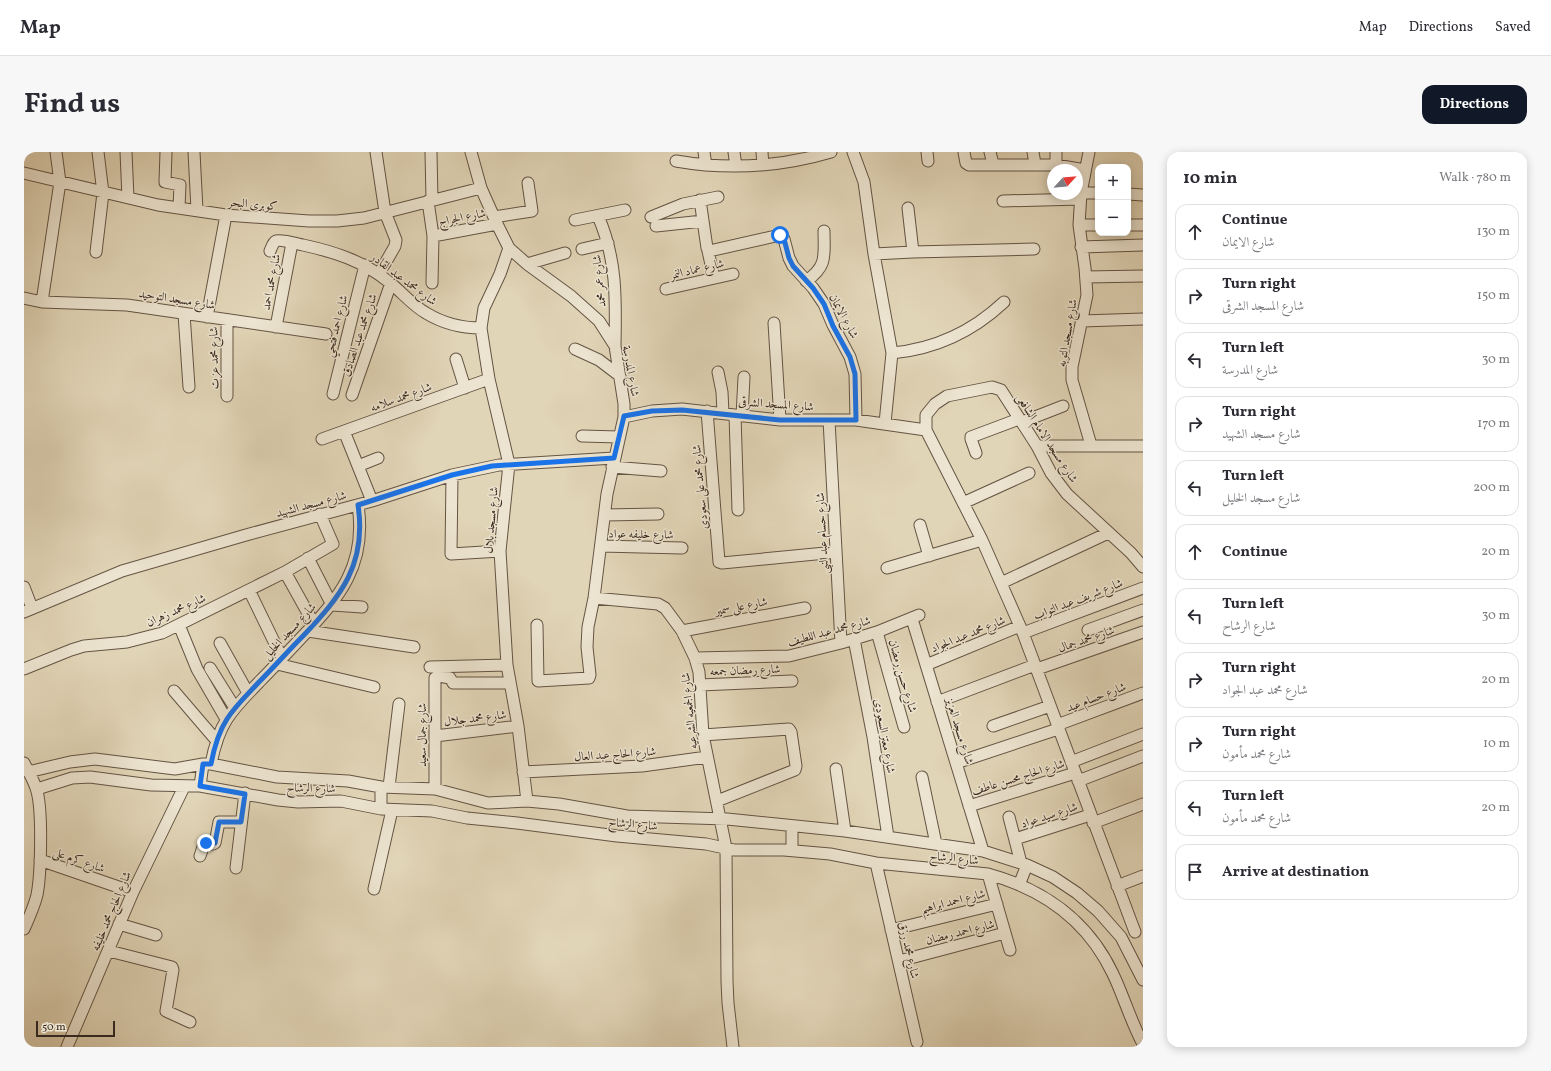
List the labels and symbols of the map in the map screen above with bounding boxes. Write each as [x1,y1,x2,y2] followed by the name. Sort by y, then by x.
[1047,164,1083,200] north arrow
[226,195,278,215] street label: كوبرى البحر
[437,206,488,232] street label: شارع الجراج
[771,226,789,244] route start
[365,249,440,312] street label: شارع محمد عبد القادر
[259,252,287,312] street label: شارع محمد احمد
[589,253,613,308] street label: شارع عمر محمد
[667,256,726,286] street label: شارع عماد النمر
[137,286,216,316] street label: شارع مسجد التوحيد
[823,291,862,343] street label: شارع الايمان
[338,292,384,379] street label: شارع محمد عبد الصادق
[322,293,355,360] street label: شارع احمد فتحي
[1054,298,1084,369] street label: شارع مسجد التوبه
[206,326,226,389] street label: شارع محمد عزت
[616,344,642,399] street label: شارع المدرسة
[368,379,435,418] street label: شارع محمد سلامه
[1010,391,1081,487] street label: شارع مسجد الامام الشافعى
[737,394,814,418] street label: شارع المسجد الشرقى
[689,444,715,530] street label: شارع محمد على سعودى
[481,486,505,554] street label: شارع مسجد بلال
[274,488,349,524] street label: شارع مسجد الشهيد
[813,492,835,574] street label: شارع حسام عبد النبى
[608,526,674,546] street label: شارع خليفه عواد
[1031,575,1126,626] street label: شارع شريف عبد التواب
[144,591,210,633] street label: شارع محمد زهران
[712,594,769,622] street label: شارع على سمير
[259,600,322,665] street label: شارع مسجد الخليل
[786,613,873,653] street label: شارع محمد عبد اللطيف
[929,613,1009,659] street label: شارع محمد عبد الجواد
[1056,623,1118,659] street label: شارع محمد جمال
[882,638,920,715] street label: شارع حسن رمضان
[709,662,781,682] street label: شارع رمضان جمعه
[678,671,704,750] street label: شارع الجمعيه الشرعيه
[1064,679,1129,719] street label: شارع حسام عيد
[939,694,977,767] street label: شارع مسجد العزيز
[868,697,899,775] street label: شارع معتز السعودى
[415,703,433,767] street label: شارع جمال سعيد
[443,707,508,733] street label: شارع محمد جلال
[573,744,657,768] street label: شارع الحاج عبد العال
[970,756,1068,802] street label: شارع الحاج محسن عاطف
[286,781,336,799] street label: شارع الرشاح
[1019,799,1081,835] street label: شارع سيد عواد
[607,815,658,837] street label: شارع الرشاح
[197,834,215,852] route end
[50,845,107,879] street label: شارع كرم على
[928,848,979,872] street label: شارع الرشاح
[88,869,138,954] street label: شارع الحاج محمد خليفه
[919,886,988,921] street label: شارع احمد ابراهيم
[924,917,997,951] street label: شارع احمد رمضان
[892,920,922,981] street label: شارع محمد رزق
[36,1019,115,1038] scale bar

